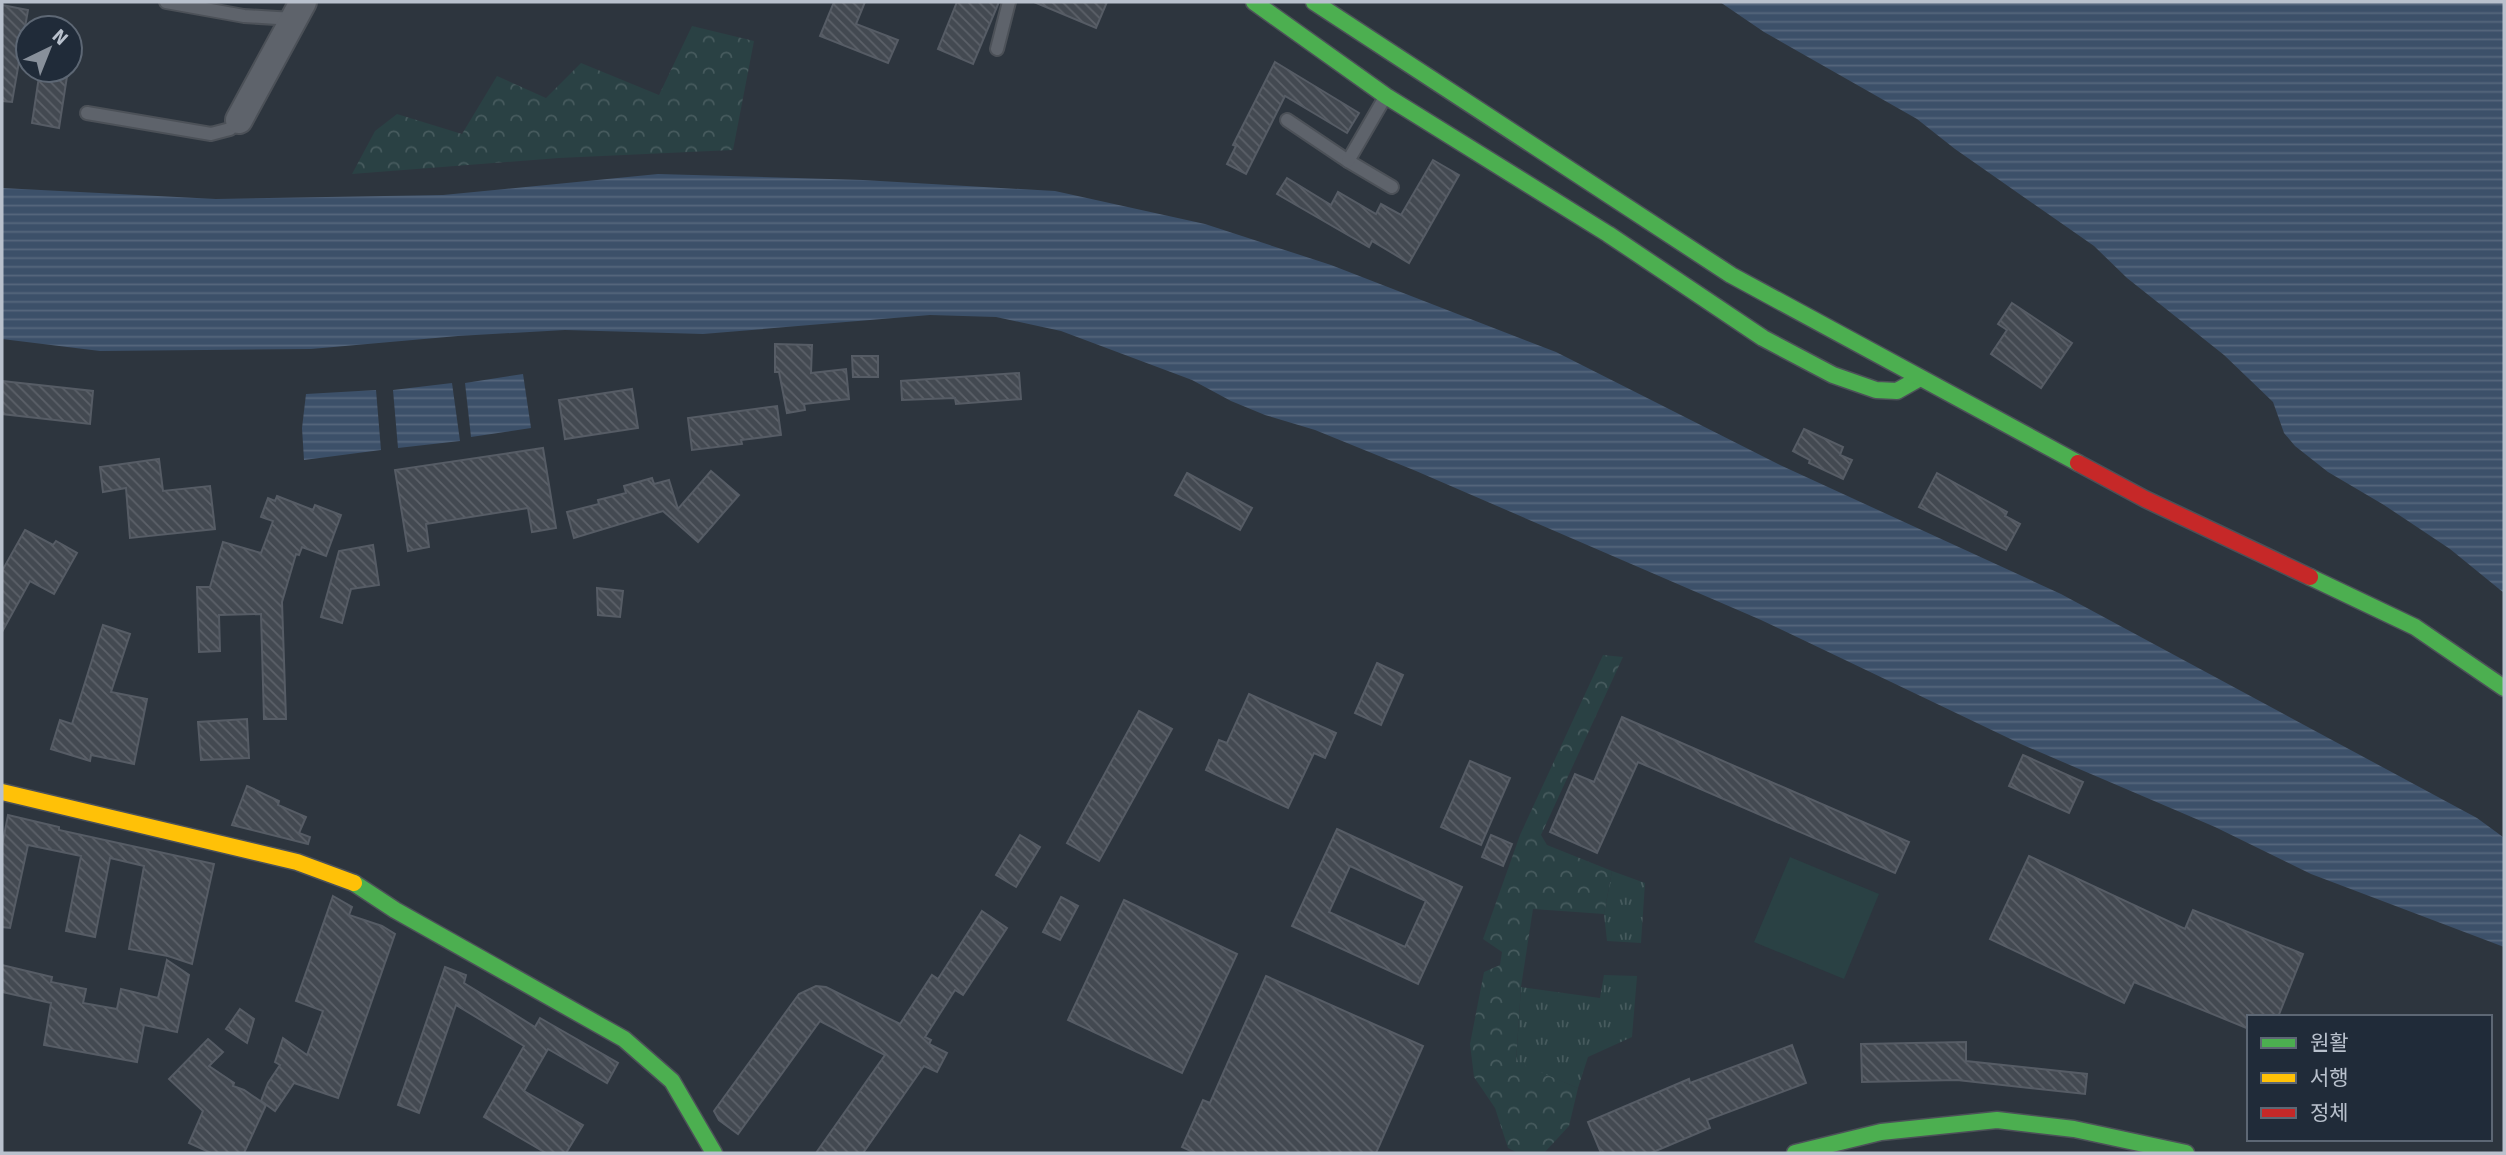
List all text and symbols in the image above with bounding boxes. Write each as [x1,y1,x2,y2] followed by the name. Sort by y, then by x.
[14,14,84,84] north arrow
[47,24,73,51] text: N
[2247,1015,2492,1141] legend
[2310,1030,2349,1056] text: 원활
[2310,1065,2349,1091] text: 서행
[2310,1100,2349,1126] text: 정체

